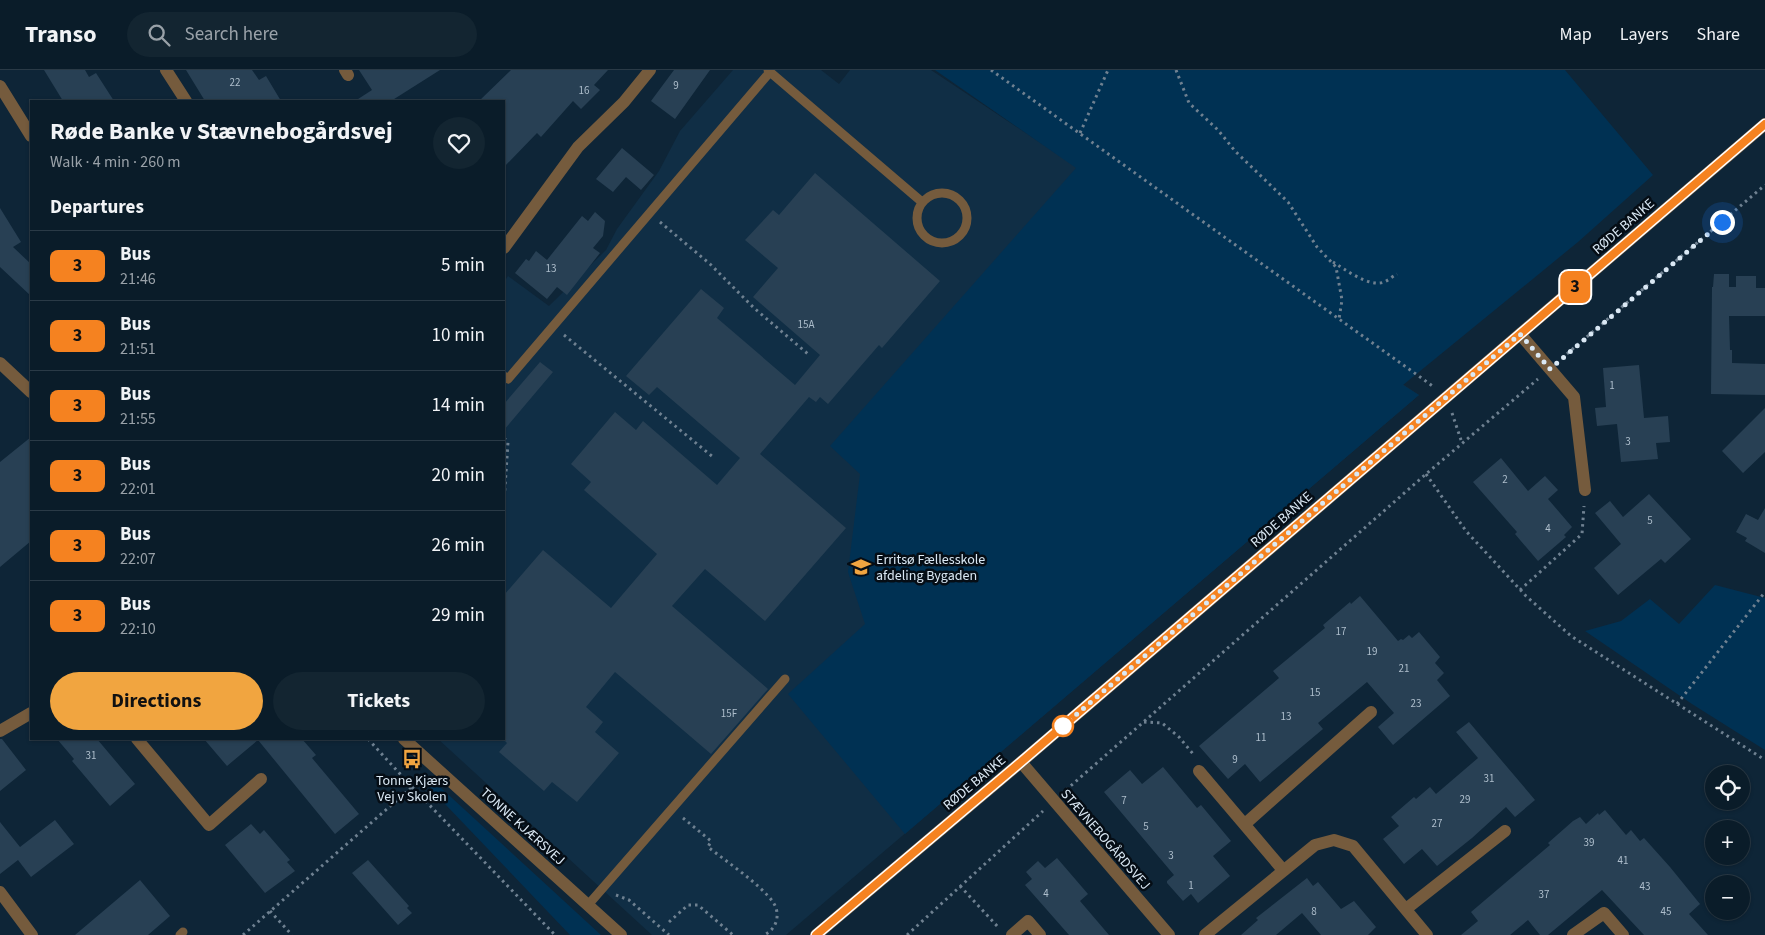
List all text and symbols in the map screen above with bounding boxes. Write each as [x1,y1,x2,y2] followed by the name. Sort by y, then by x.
[127,12,477,57] search box
[25,17,97,52] text: Transo
[145,21,173,49] icon: search
[185,21,278,48] text: Search here
[1560,22,1592,47] text: Map
[1620,22,1669,47] text: Layers
[1697,22,1740,47] text: Share
[230,75,240,90] house number: 22
[673,78,679,93] house number: 9
[579,83,590,98] house number: 16
[50,114,393,149] text: Røde Banke v Stævnebogårdsvej
[433,117,485,169] button: heart
[50,151,181,173] text: Walk · 4 min · 260 m
[50,194,144,221] text: Departures
[1588,194,1659,259] street label: RØDE BANKE
[1710,210,1735,235] your location
[120,241,151,268] text: Bus
[441,252,485,279] text: 5 min
[73,253,82,278] text: 3
[546,261,556,276] house number: 13
[120,268,156,290] text: 21:46
[1559,271,1591,303] line badge: 3
[1570,274,1580,299] text: 3
[120,311,151,338] text: Bus
[798,317,814,332] house number: 15A
[431,322,485,349] text: 10 min
[73,323,82,348] text: 3
[120,338,156,360] text: 21:51
[1609,378,1615,393] house number: 1
[120,381,151,408] text: Bus
[431,392,485,419] text: 14 min
[73,393,82,418] text: 3
[120,408,156,430] text: 21:55
[1625,434,1631,449] house number: 3
[120,451,151,478] text: Bus
[431,462,485,489] text: 20 min
[73,463,82,488] text: 3
[1502,472,1508,487] house number: 2
[120,478,156,500] text: 22:01
[1246,487,1317,552] street label: RØDE BANKE
[1647,513,1653,528] house number: 5
[120,521,151,548] text: Bus
[1545,521,1551,536] house number: 4
[431,532,485,559] text: 26 min
[73,533,82,558] text: 3
[120,548,156,570] text: 22:07
[876,550,985,586] place label: Erritsø Fællesskole afdeling Bygaden
[850,556,872,578] school or university icon: Erritsø Fællesskole afdeling Bygaden
[120,591,151,618] text: Bus
[431,602,485,629] text: 29 min
[73,603,82,628] text: 3
[120,618,156,640] text: 22:10
[1336,624,1346,639] house number: 17
[1367,644,1377,659] house number: 19
[1399,661,1409,676] house number: 21
[50,672,263,730] button: Directions
[273,672,485,730] button: Tickets
[1310,685,1320,700] house number: 15
[1411,696,1421,711] house number: 23
[721,706,738,721] house number: 15F
[1281,709,1291,724] house number: 13
[1052,715,1074,737] unlabelled marker
[1256,730,1266,745] house number: 11
[86,748,96,763] house number: 31
[401,748,423,770] bus stop icon: Tonne Kjærs Vej v Skolen
[939,751,1010,815] street label: RØDE BANKE
[1232,752,1238,767] house number: 9
[1705,765,1750,920] map controls
[1705,765,1750,810] button: locate
[376,771,448,807] place label: Tonne Kjærs Vej v Skolen
[1484,771,1494,786] house number: 31
[476,783,569,870] street label: TONNE KJÆRSVEJ
[1056,785,1155,894] street label: STÆVNEBOGÅRDSVEJ
[1460,792,1470,807] house number: 29
[1121,793,1127,808] house number: 7
[1432,816,1442,831] house number: 27
[1143,819,1149,834] house number: 5
[1705,820,1750,865] button: +
[1584,835,1594,850] house number: 39
[1168,848,1174,863] house number: 3
[1618,853,1628,868] house number: 41
[1705,875,1750,920] button: −
[1188,878,1194,893] house number: 1
[1640,879,1650,894] house number: 43
[1043,886,1049,901] house number: 4
[1539,887,1549,902] house number: 37
[1311,904,1317,919] house number: 8
[1661,904,1671,919] house number: 45

